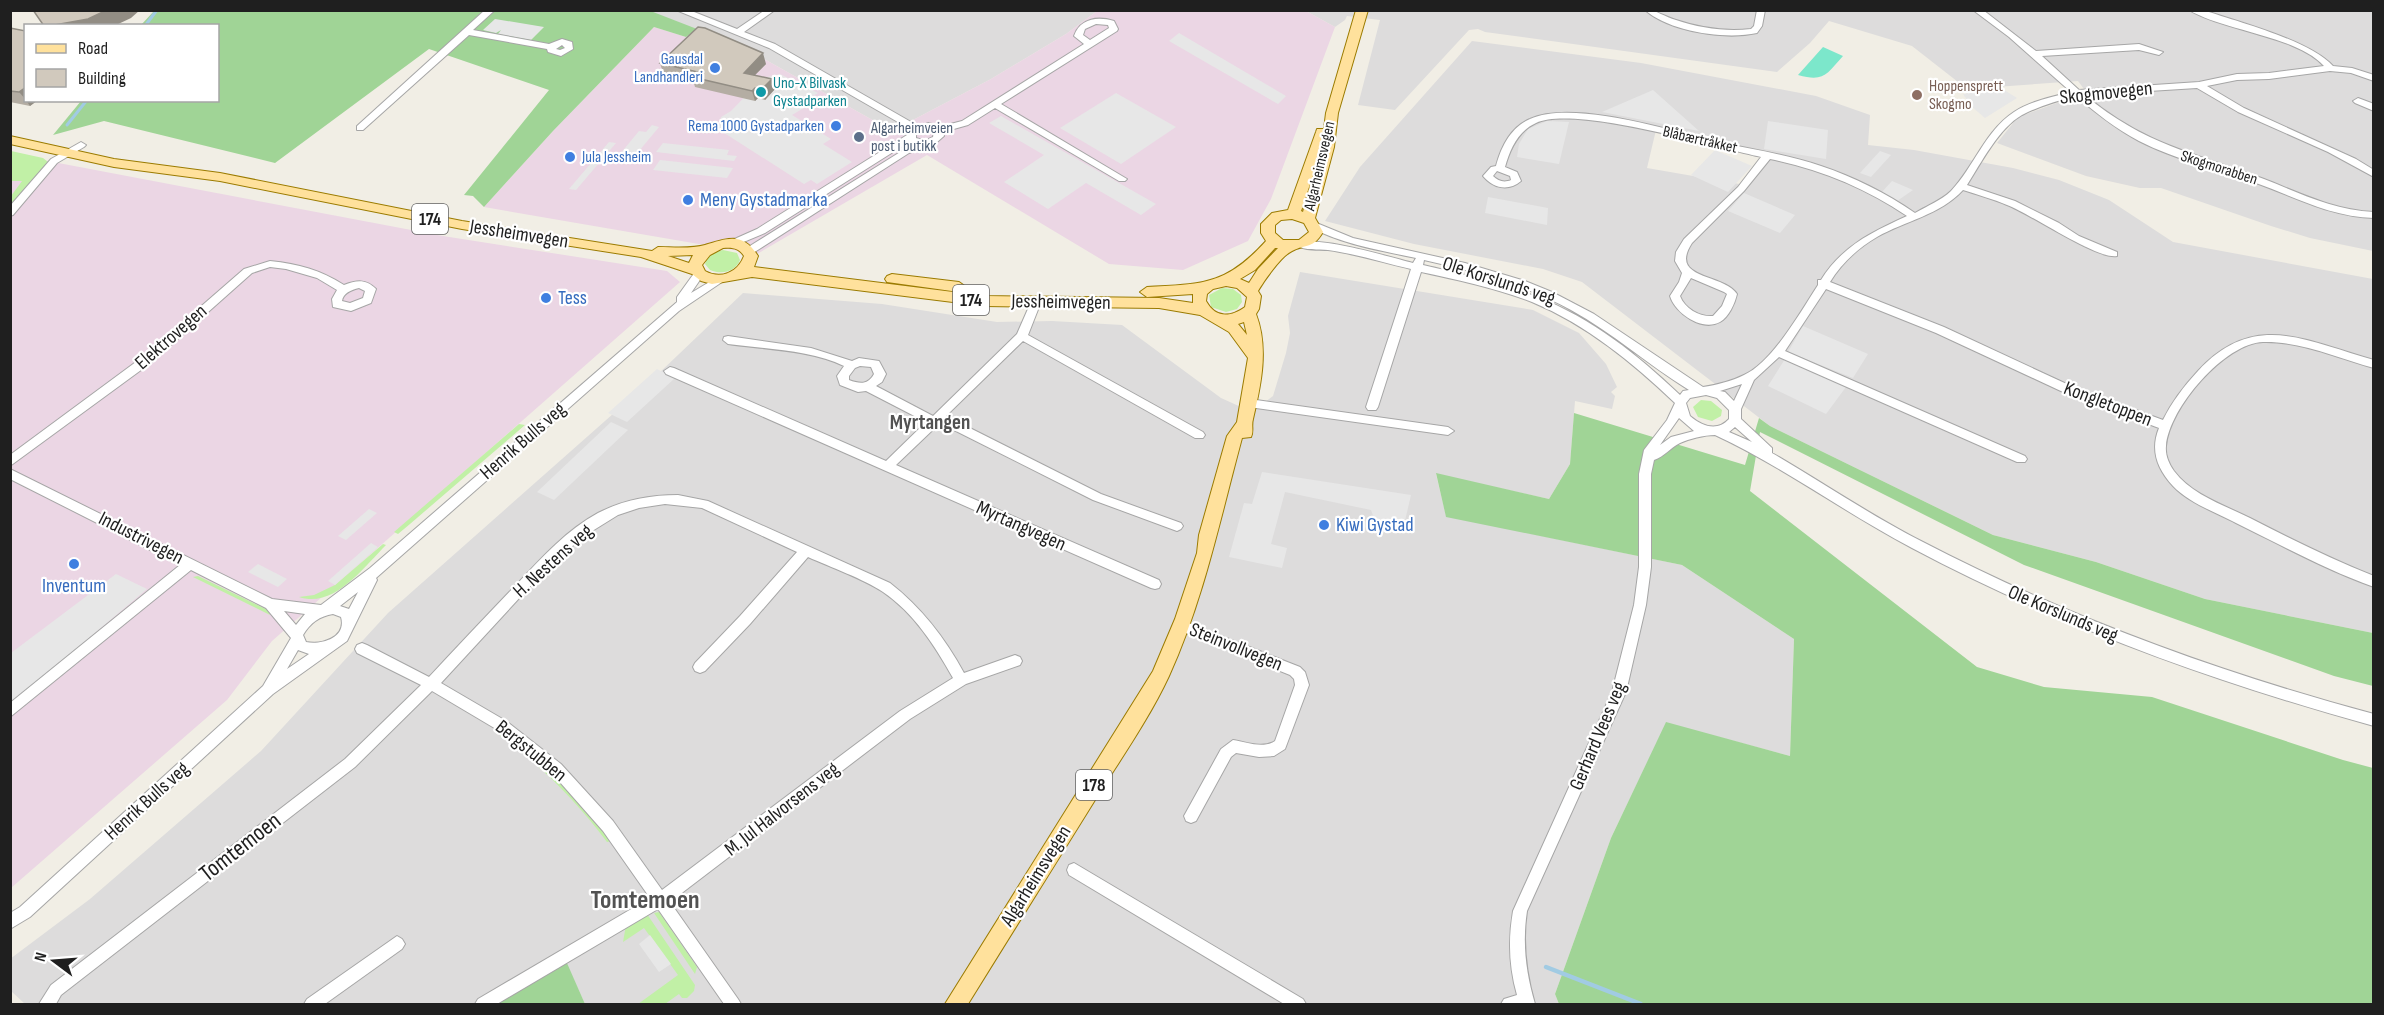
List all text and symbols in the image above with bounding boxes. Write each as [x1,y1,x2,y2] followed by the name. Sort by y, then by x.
[24,24,219,102] legend
[78,38,108,59] text: Road
[634,50,703,87] place label: Gausdal Landhandleri
[708,61,722,75] marker: Gausdal Landhandleri
[78,68,126,89] text: Building
[773,74,847,111] place label: Uno-X Bilvask Gystadparken
[2058,76,2154,110] street label: Skogmovegen
[1929,77,2003,114] place label: Hoppensprett Skogmo
[754,85,768,99] marker: Uno-X Bilvask Gystadparken
[1910,88,1924,102] marker: Hoppensprett Skogmo
[688,117,824,136] place label: Rema 1000 Gystadparken
[829,119,843,133] marker: Rema 1000 Gystadparken
[870,119,953,156] place label: Algarheimveien post i butikk
[1300,119,1340,214] street label: Algarheimsvegen
[1661,122,1739,158] street label: Blåbærtråkket
[852,130,866,144] marker: Algarheimveien post i butikk
[2178,147,2260,189] street label: Skogmorabben
[581,148,651,167] place label: Jula Jessheim
[563,150,577,164] marker: Jula Jessheim
[700,188,828,212] place label: Meny Gystadmarka
[681,193,695,207] marker: Meny Gystadmarka
[412,204,448,234] road number: 174
[467,214,570,254] street label: Jessheimvegen
[1439,251,1559,311] street label: Ole Korslunds veg
[953,285,989,315] road number: 174
[558,286,587,310] place label: Tess
[1010,289,1111,315] street label: Jessheimvegen
[539,291,553,305] marker: Tess
[130,299,212,375] street label: Elektrovegen
[2060,376,2156,432] street label: Kongletoppen
[475,397,571,485] street label: Henrik Bulls veg
[890,410,970,435] district label: Myrtangen
[972,496,1070,556] street label: Myrtangvegen
[94,506,188,570] street label: Industrivegen
[1336,513,1414,537] place label: Kiwi Gystad
[1317,518,1331,532] marker: Kiwi Gystad
[508,519,598,603] street label: H. Nestens veg
[67,557,81,571] marker: Inventum
[42,574,106,598] place label: Inventum
[2004,580,2122,648] street label: Ole Korslunds veg
[1186,617,1286,677] street label: Steinvollvegen
[1564,678,1632,794] street label: Gerhard Vees veg
[490,715,572,787] street label: Bergstubben
[100,757,194,845] street label: Henrik Bulls veg
[720,757,844,861] street label: M. Jul Halvorsens veg
[1076,770,1112,800] road number: 178
[193,806,287,888] street label: Tomtemoen
[995,821,1076,932] street label: Algarheimsvegen
[590,885,700,916] district label: Tomtemoen
[24,931,84,991] north arrow
[31,951,51,964] text: N

